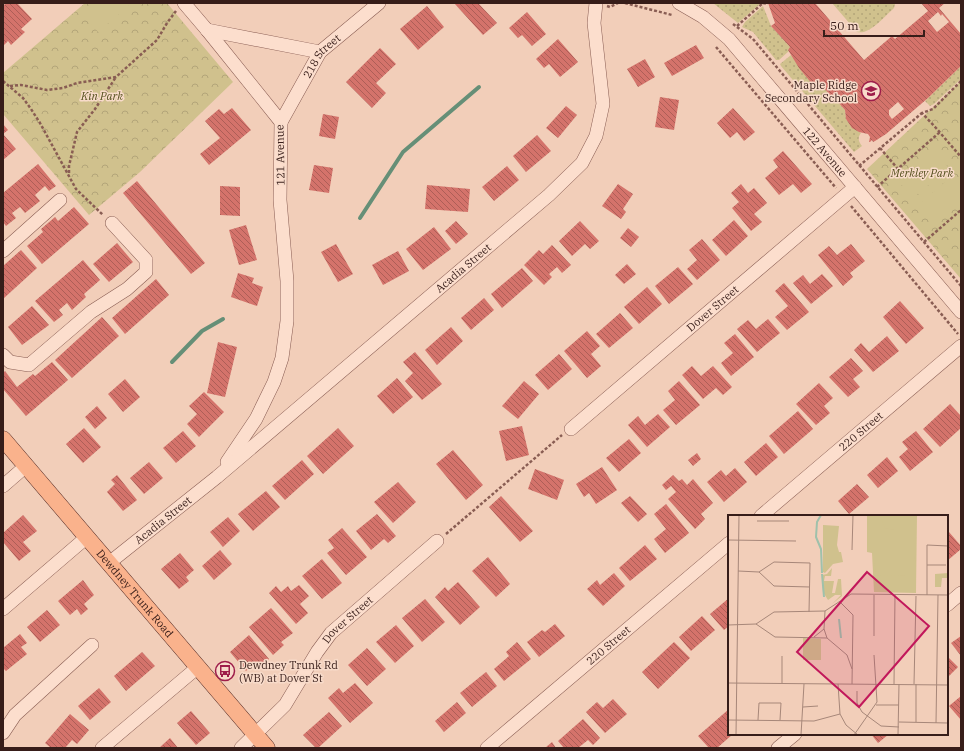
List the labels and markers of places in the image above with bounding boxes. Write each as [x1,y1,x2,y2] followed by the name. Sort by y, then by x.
[765,78,857,105] place label: Maple Ridge Secondary School
[860,80,882,102] school or university icon: Maple Ridge Secondary School
[239,658,338,685] place label: Dewdney Trunk Rd (WB) at Dover St
[214,660,236,682] bus stop icon: Dewdney Trunk Rd (WB) at Dover St

